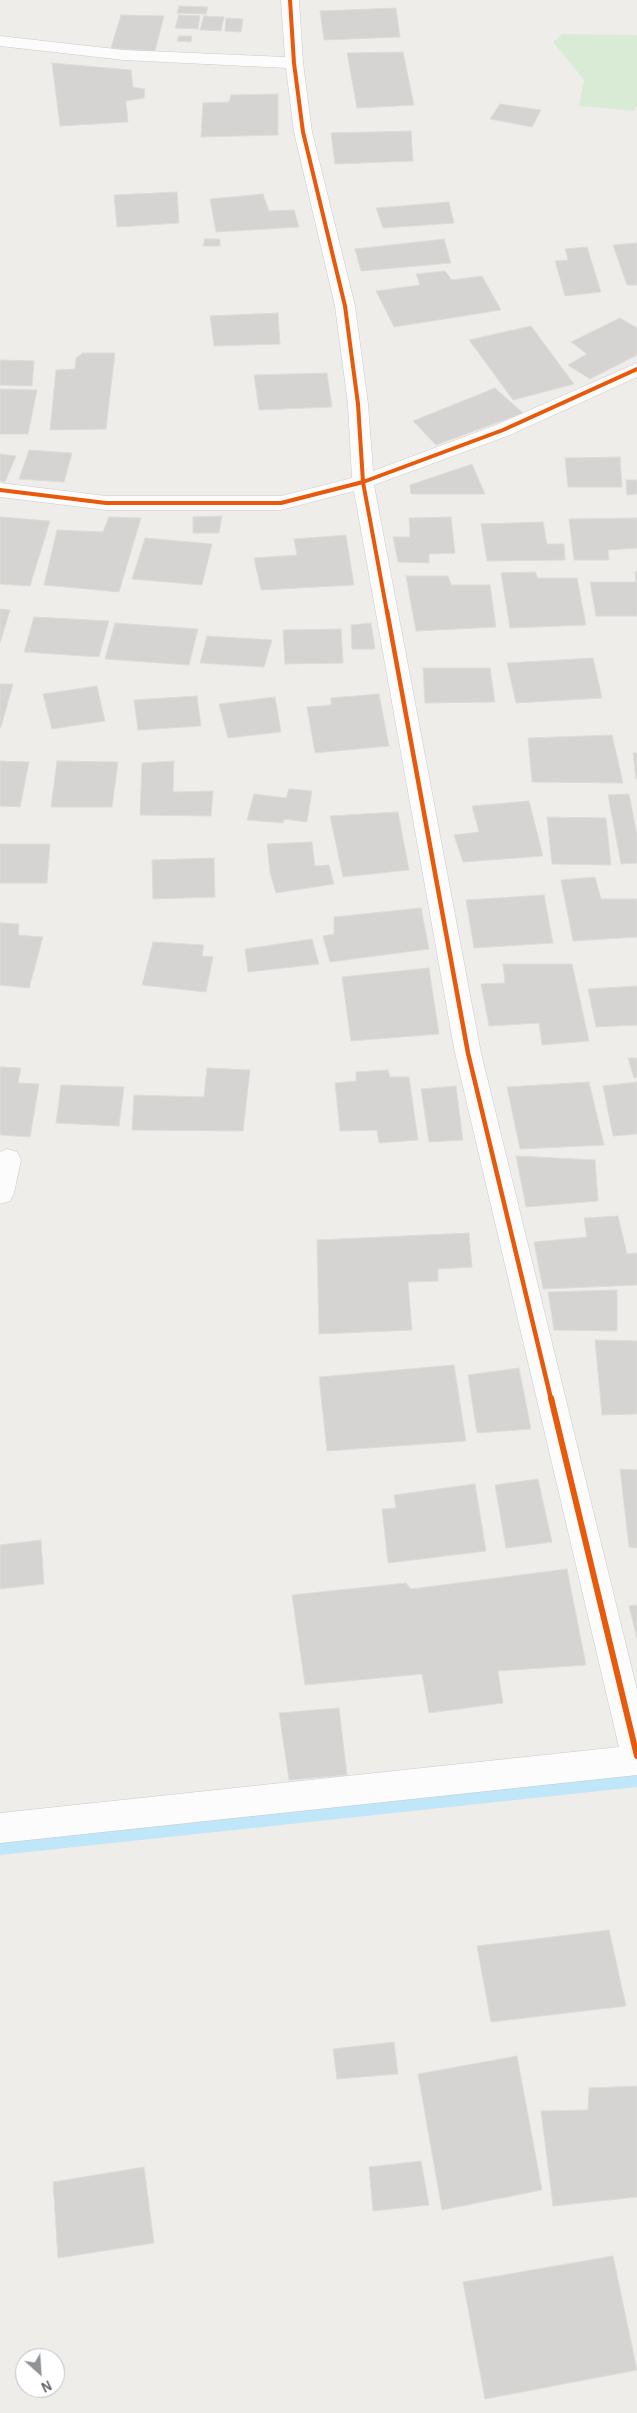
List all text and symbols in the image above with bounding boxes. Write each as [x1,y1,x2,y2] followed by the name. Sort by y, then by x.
[15,2348,65,2398] north arrow
[39,2377,54,2394] text: N

